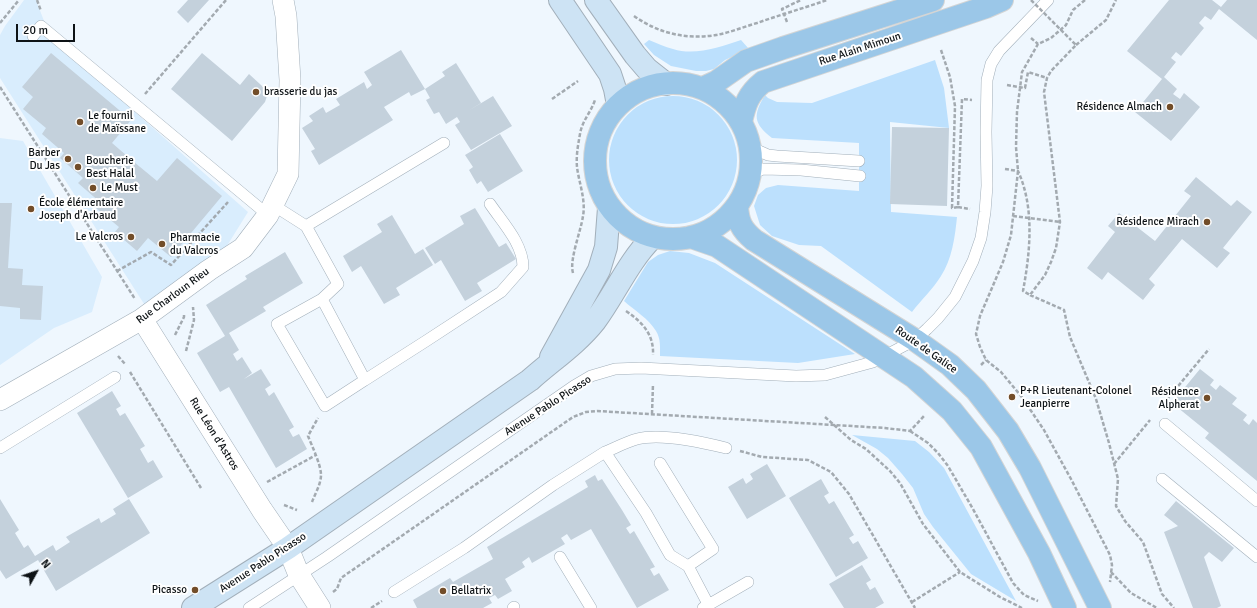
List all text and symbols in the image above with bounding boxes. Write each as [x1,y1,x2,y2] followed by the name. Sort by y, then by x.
[18,16,77,42] scale bar
[23,23,48,38] text: 20 m
[817,30,903,68] street label: Rue Alain Mimoun
[264,85,337,99] place label: brasserie du jas
[251,87,261,97] marker: brasserie du jas
[1077,100,1162,114] place label: Résidence Almach
[1165,102,1175,112] marker: Résidence Almach
[88,109,146,135] place label: Le fournil de Maïssane
[75,117,85,127] marker: Le fournil de Maïssane
[28,146,60,172] place label: Barber Du Jas
[63,154,73,164] marker: Barber Du Jas
[86,154,134,180] place label: Boucherie Best Halal
[73,162,83,172] marker: Boucherie Best Halal
[101,181,138,195] place label: Le Must
[88,183,98,193] marker: Le Must
[39,196,123,222] place label: École élémentaire Joseph d'Arbaud
[26,204,36,214] marker: École élémentaire Joseph d'Arbaud
[1116,215,1199,229] place label: Résidence Mirach
[1202,217,1212,227] marker: Résidence Mirach
[75,230,123,244] place label: Le Valcros
[170,231,220,257] place label: Pharmacie du Valcros
[126,232,136,242] marker: Le Valcros
[157,239,167,249] marker: Pharmacie du Valcros
[134,265,212,327] street label: Rue Charloun Rieu
[892,324,960,376] street label: Route de Galice
[502,373,594,439] street label: Avenue Pablo Picasso
[1020,384,1132,410] place label: P+R Lieutenant-Colonel Jeanpierre
[1151,385,1199,411] place label: Résidence Alpherat
[1007,392,1017,402] marker: P+R Lieutenant-Colonel Jeanpierre
[1202,393,1212,403] marker: Résidence Alpherat
[186,395,242,473] street label: Rue Léon d'Astros
[217,530,309,596] street label: Avenue Pablo Picasso
[16,552,56,592] north arrow
[38,557,53,571] text: N
[152,583,187,597] place label: Picasso
[451,584,491,598] place label: Bellatrix
[190,585,200,595] marker: Picasso
[438,586,448,596] marker: Bellatrix

